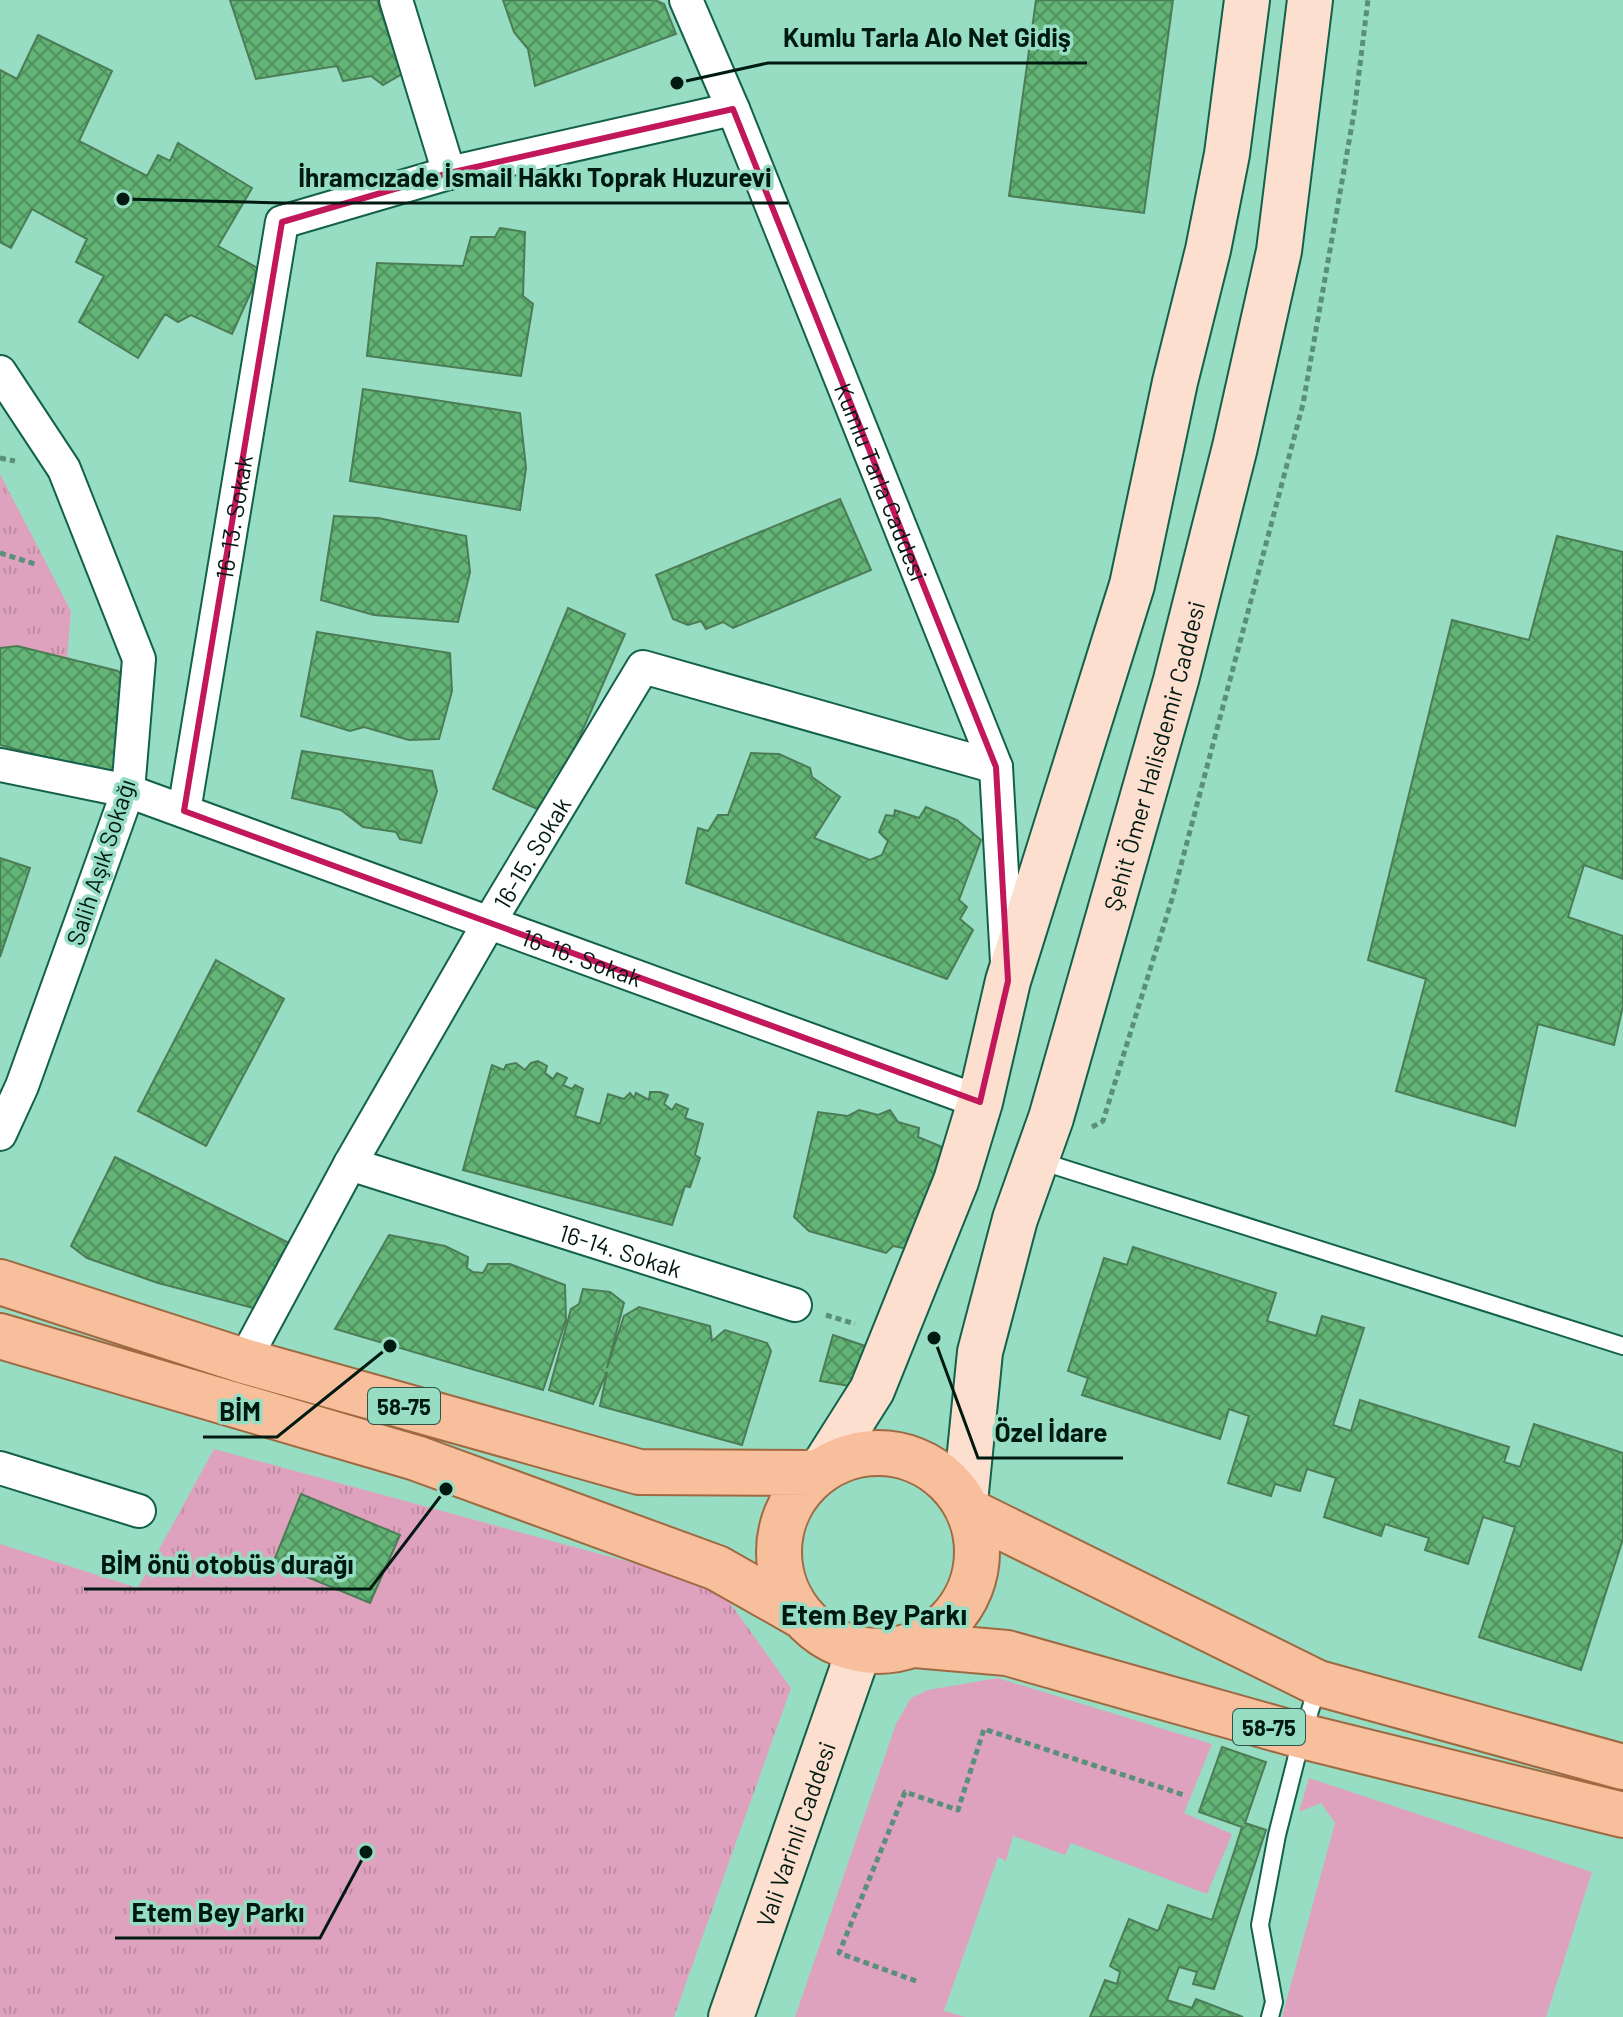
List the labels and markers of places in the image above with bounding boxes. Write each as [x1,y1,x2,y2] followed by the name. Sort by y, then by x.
[768,13,1087,63] callout: Kumlu Tarla Alo Net Gidiş
[282,153,788,203] callout: İhramcızade İsmail Hakkı Toprak Huzurevi
[203,1387,277,1437] callout: BİM
[978,1408,1123,1458] callout: Özel İdare
[84,1539,370,1589] callout: BİM önü otobüs durağı
[115,1888,320,1938] callout: Etem Bey Parkı

